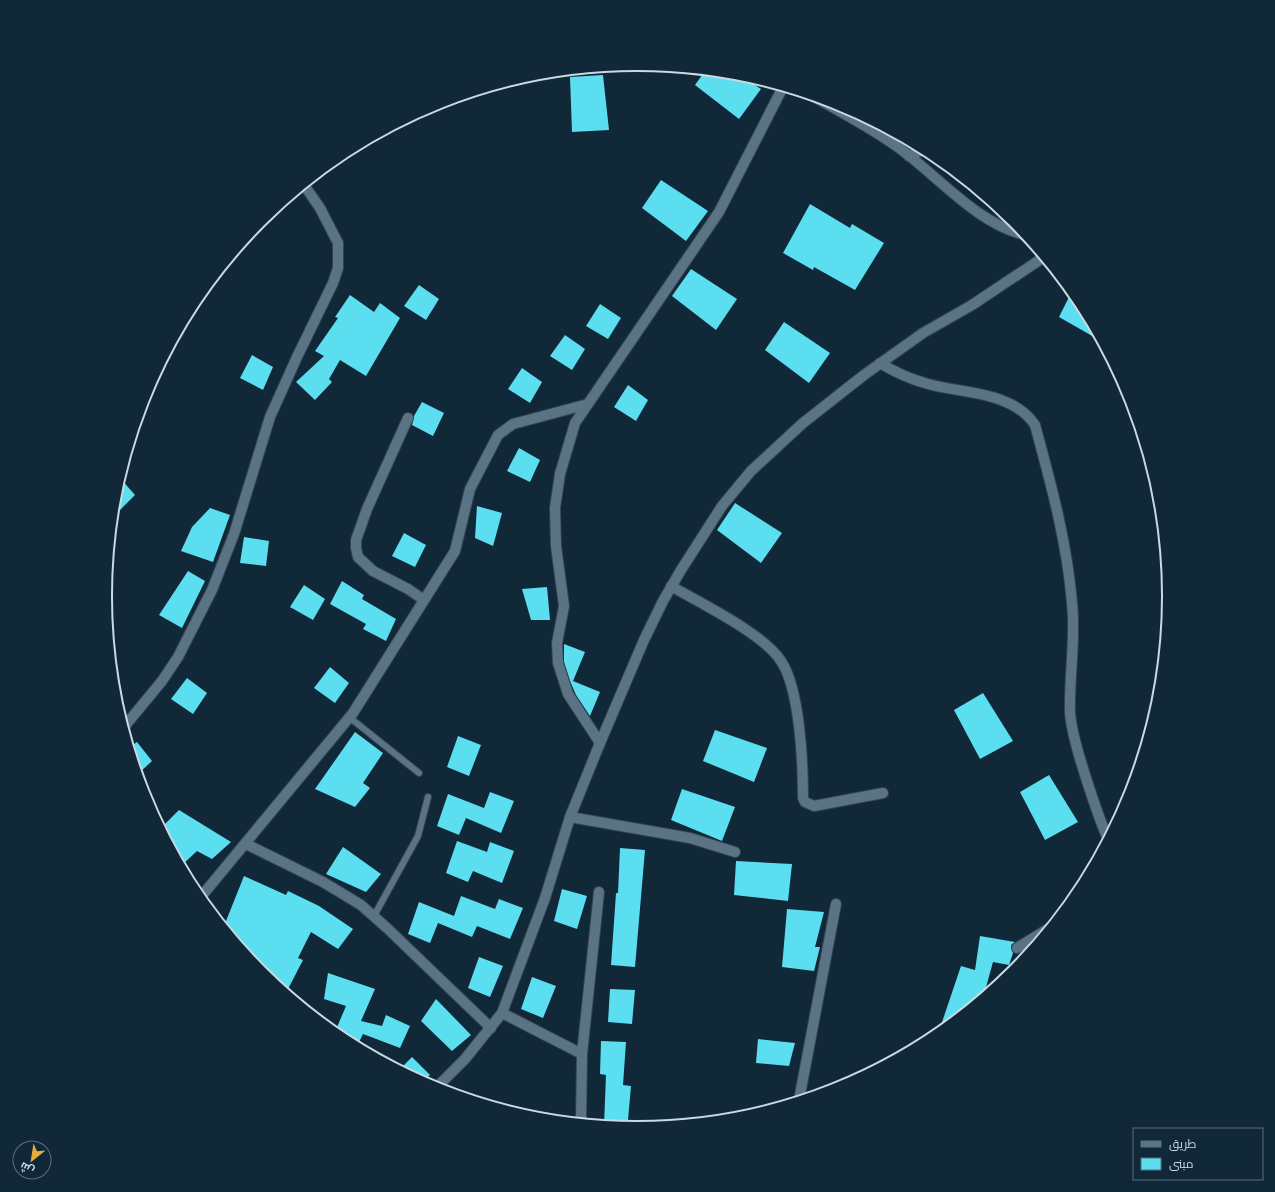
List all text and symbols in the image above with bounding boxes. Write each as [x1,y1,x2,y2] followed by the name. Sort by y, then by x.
[1133,1128,1263,1180] legend
[1169,1137,1197,1151] text: طريق
[12,1140,52,1180] north arrow
[1169,1157,1194,1171] text: مبنى
[18,1159,37,1177] text: ش

